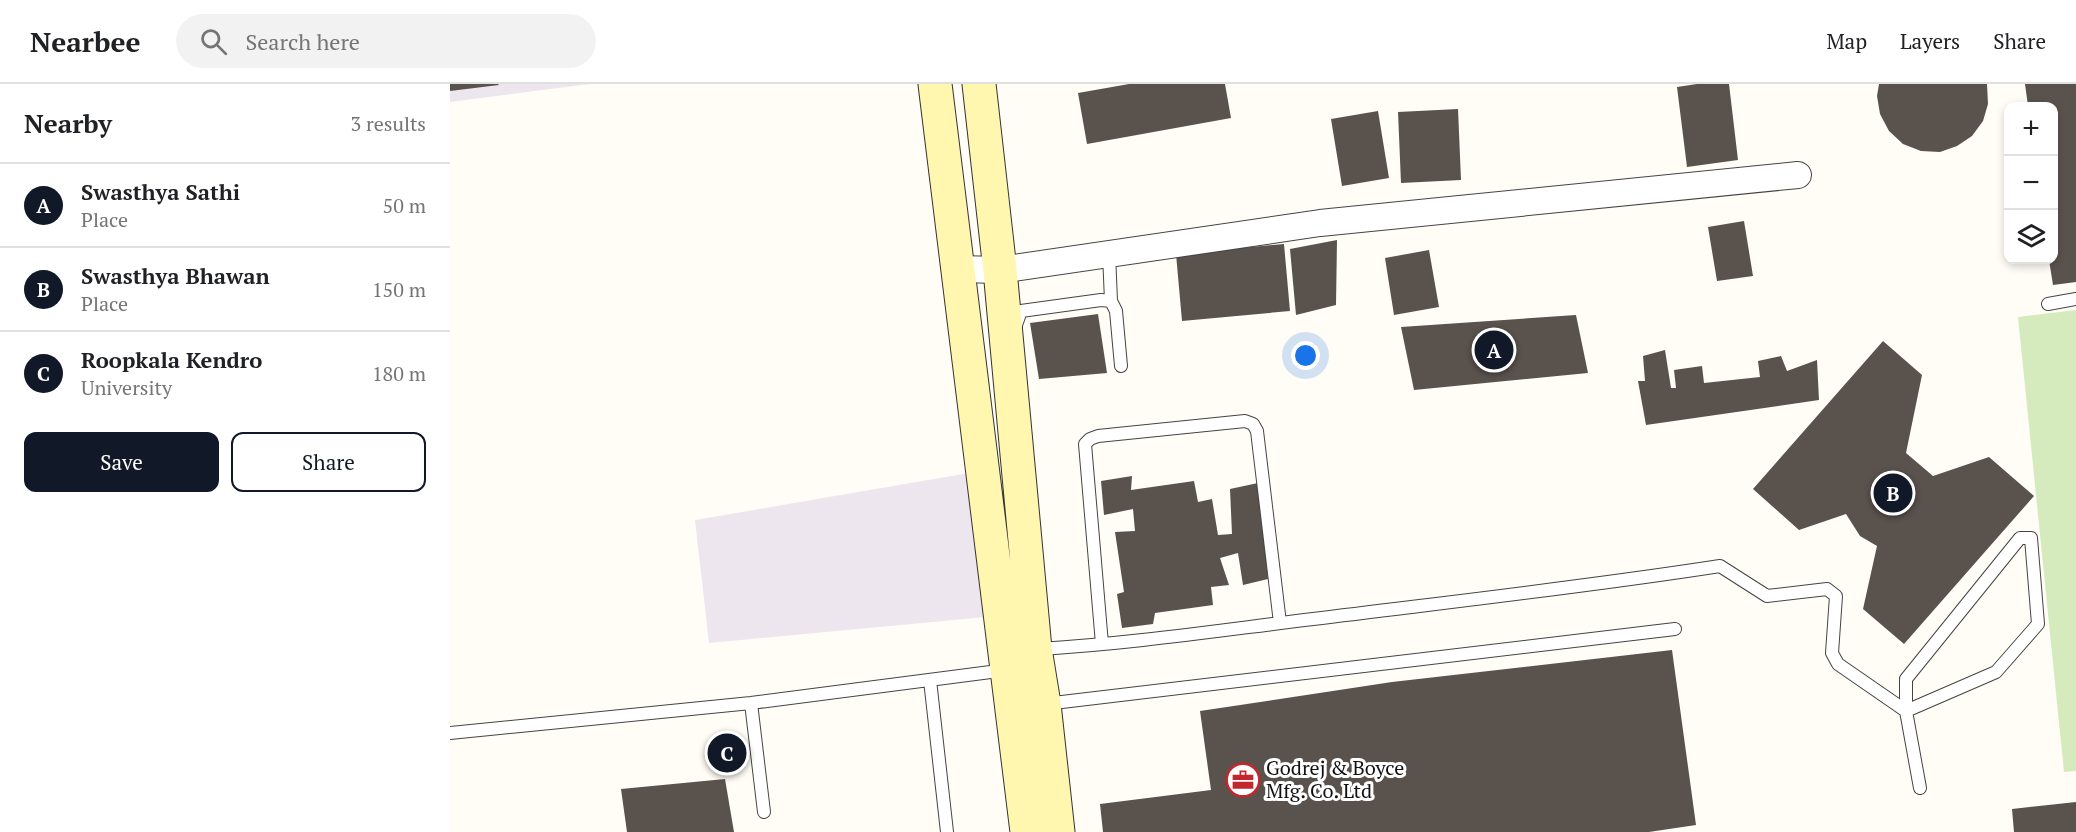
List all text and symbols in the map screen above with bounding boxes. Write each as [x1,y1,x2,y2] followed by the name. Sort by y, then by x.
[176,14,596,68] search box
[30,23,140,60] text: Nearbee
[197,25,230,58] icon: search
[245,27,360,56] text: Search here
[1826,27,1867,55] text: Map
[1900,27,1960,55] text: Layers
[1993,27,2046,55] text: Share
[2004,102,2058,264] map controls
[2004,102,2058,156] button: +
[24,106,112,140] text: Nearby
[351,110,426,137] text: 3 results
[2004,156,2058,210] button: −
[81,177,240,206] text: Swasthya Sathi
[36,192,51,219] text: A
[383,192,426,219] text: 50 m
[81,206,128,233] text: Place
[2004,210,2058,264] button: layers
[81,261,270,290] text: Swasthya Bhawan
[37,276,50,303] text: B
[372,276,426,303] text: 150 m
[81,290,128,317] text: Place
[1474,328,1514,372] pin: A
[1291,341,1320,370] your location
[81,345,262,374] text: Roopkala Kendro
[37,360,50,387] text: C
[372,360,426,387] text: 180 m
[81,374,172,401] text: University
[24,432,219,492] button: Save
[231,432,426,492] button: Share
[1874,470,1912,516] pin: B
[708,730,746,776] pin: C
[1266,754,1404,804] place label: Godrej & Boyce Mfg. Co. Ltd
[1225,762,1261,798] office icon: Godrej & Boyce Mfg. Co. Ltd

